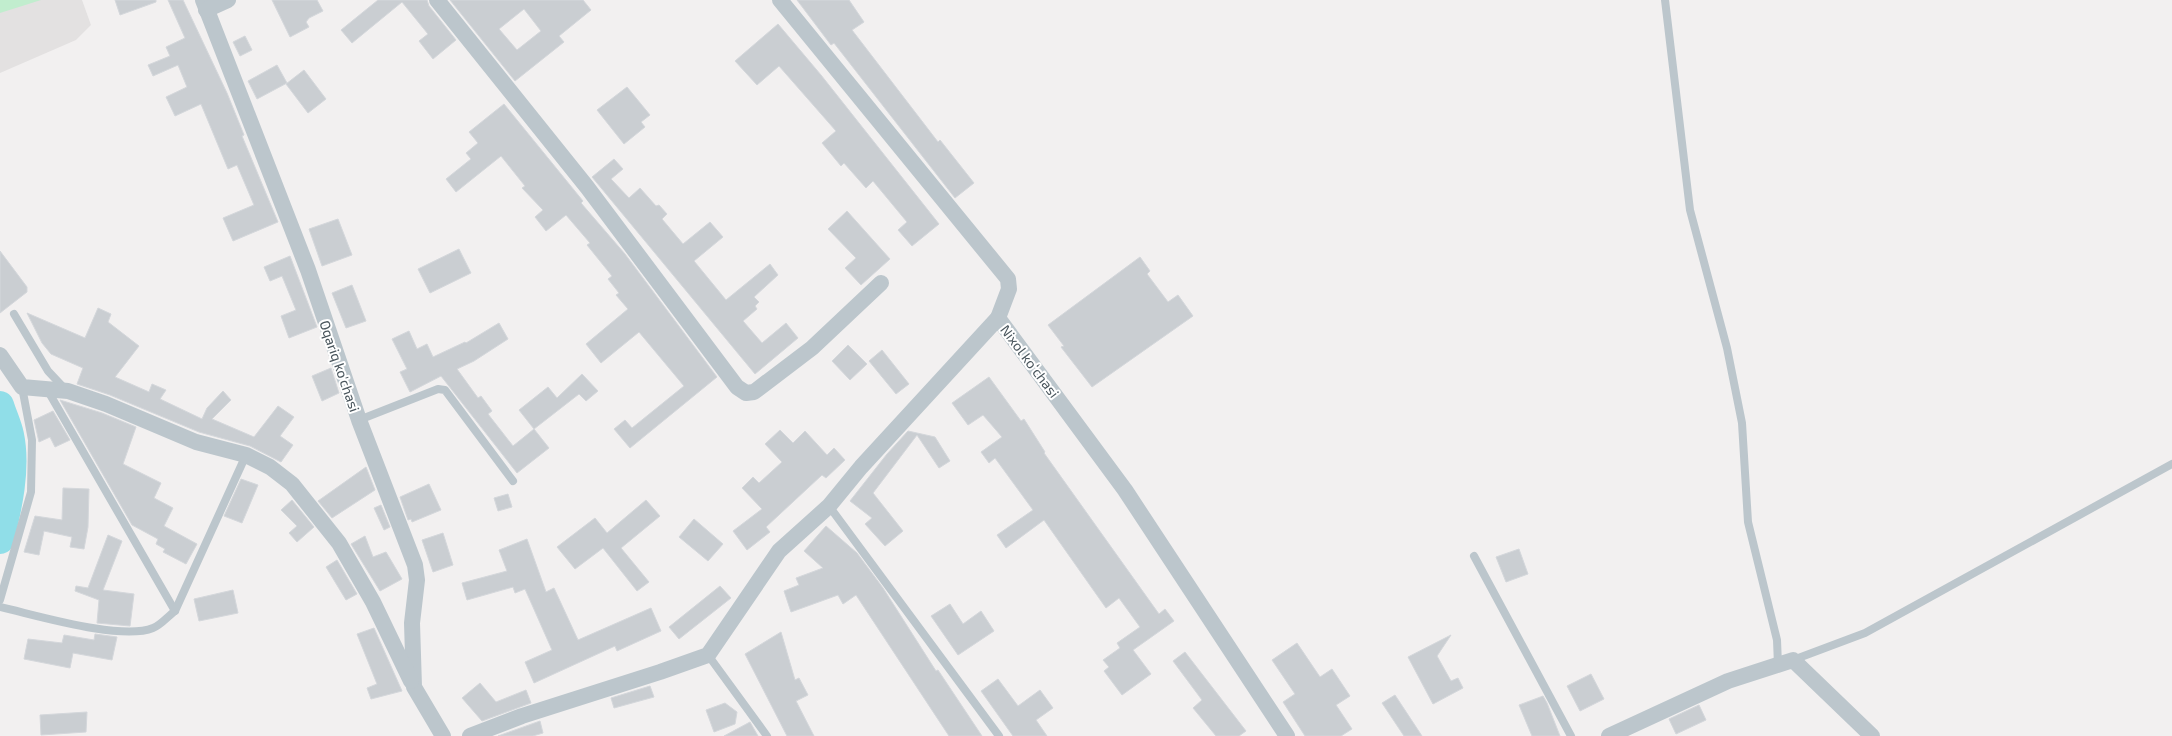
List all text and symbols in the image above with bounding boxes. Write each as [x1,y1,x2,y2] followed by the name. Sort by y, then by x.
[316,318,364,414] street label: Oqariq ko'chasi
[997,321,1063,401] street label: Nixol koʻchasi

